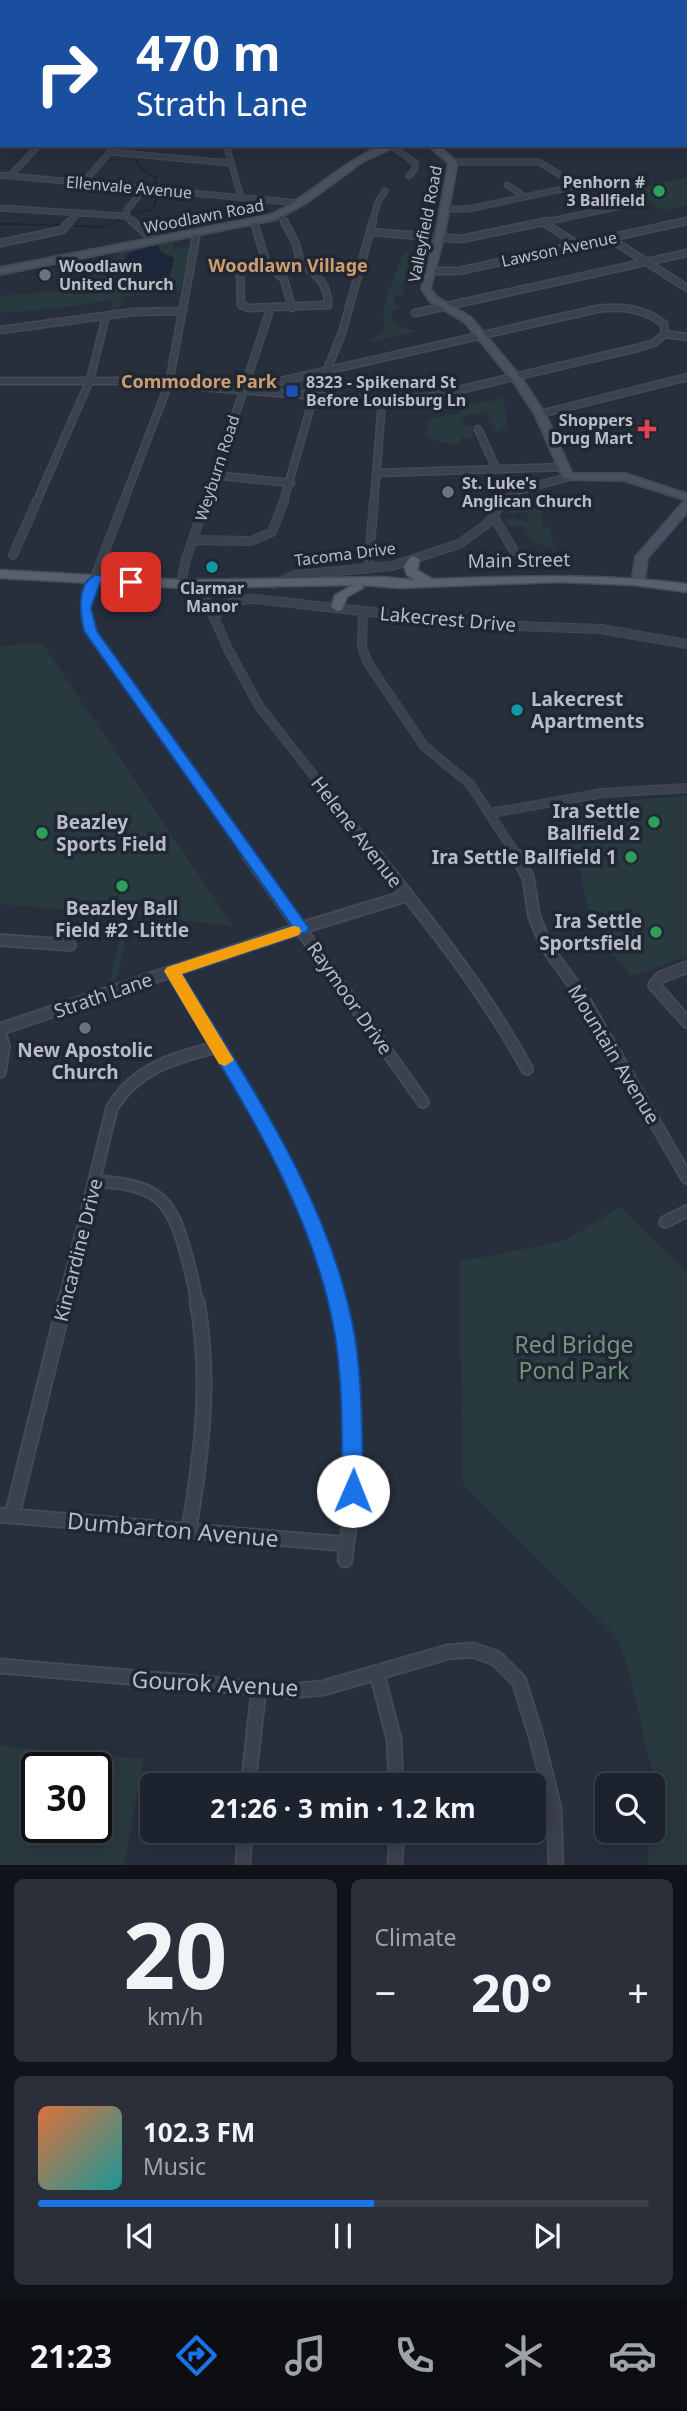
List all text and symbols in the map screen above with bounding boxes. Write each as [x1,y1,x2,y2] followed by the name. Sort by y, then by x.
[136,19,281,85] text: 470 m
[21,28,112,119] icon: right
[136,82,308,125] text: Strath Lane
[403,164,447,284] street label: Valleyfield Road
[65,171,193,203] street label: Ellenvale Avenue
[563,171,645,211] place label: Penhorn # 3 Ballfield
[651,183,667,199] marker: Penhorn # 3 Ballfield
[142,194,266,238] street label: Woodlawn Road
[499,226,619,272] street label: Lawson Avenue
[208,253,368,277] district label: Woodlawn Village
[59,255,174,295] place label: Woodlawn United Church
[37,267,53,283] marker: Woodlawn United Church
[121,369,278,393] district label: Commodore Park
[306,371,466,411] place label: 8323 - Spikenard St Before Louisburg Ln
[284,383,300,399] marker: 8323 - Spikenard St Before Louisburg Ln
[551,409,633,449] place label: Shoppers Drug Mart
[190,412,244,524] street label: Weyburn Road
[639,421,655,437] marker: Shoppers Drug Mart
[462,472,592,512] place label: St. Luke's Anglican Church
[440,484,456,500] marker: St. Luke's Anglican Church
[293,537,397,571] street label: Tacoma Drive
[468,546,571,574] street label: Main Street
[101,552,161,612] pin
[204,559,220,575] marker: Clarmar Manor
[112,563,150,601] icon: arrive
[180,577,244,617] place label: Clarmar Manor
[379,600,517,638] street label: Lakecrest Drive
[531,686,644,734] place label: Lakecrest Apartments
[509,702,525,718] marker: Lakecrest Apartments
[305,771,409,893] street label: Helene Avenue
[547,798,640,846] place label: Ira Settle Ballfield 2
[56,809,167,857] place label: Beazley Sports Field
[646,814,662,830] marker: Ira Settle Ballfield 2
[34,825,50,841] marker: Beazley Sports Field
[432,844,617,870] place label: Ira Settle Ballfield 1
[623,849,639,865] marker: Ira Settle Ballfield 1
[114,878,130,894] marker: Beazley Ball Field #2 -Little
[55,895,189,943] place label: Beazley Ball Field #2 -Little
[539,908,642,956] place label: Ira Settle Sportsfield
[648,924,664,940] marker: Ira Settle Sportsfield
[301,936,399,1060] street label: Raymoor Drive
[51,966,155,1024] street label: Strath Lane
[562,980,666,1128] street label: Mountain Avenue
[77,1020,93,1036] marker: New Apostolic Church
[17,1037,153,1085] place label: New Apostolic Church
[48,1176,108,1324] street label: Kincardine Drive
[514,1328,634,1386] park label: Red Bridge Pond Park
[316,1454,390,1528] position arrow
[66,1504,280,1554] street label: Dumbarton Avenue
[131,1663,299,1703] street label: Gourok Avenue
[21,1752,112,1843] speed limit sign: 30
[595,1773,665,1843] map controls
[595,1773,665,1843] button: search
[210,1790,476,1826] text: 21:26 · 3 min · 1.2 km
[123,1892,227,2016] text: 20
[375,1921,457,1953] text: Climate
[471,1956,553,2027] text: 20°
[375,1966,396,2018] text: −
[627,1966,649,2018] text: +
[147,2000,204,2032] text: km/h
[143,2114,255,2150] text: 102.3 FM
[143,2150,206,2182] text: Music
[121,2217,159,2255] icon: previous
[324,2217,362,2255] icon: pause
[528,2217,566,2255] icon: next
[172,2331,221,2380] icon: directions
[281,2331,330,2380] icon: music
[390,2331,439,2380] icon: phone
[499,2331,548,2380] icon: climate
[608,2331,657,2380] icon: car
[30,2334,112,2377] text: 21:23

